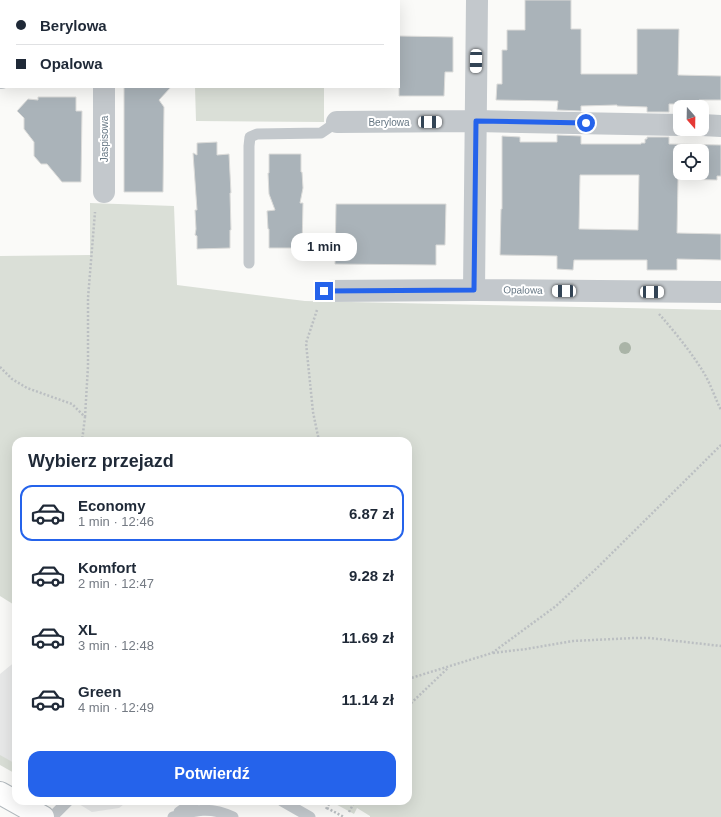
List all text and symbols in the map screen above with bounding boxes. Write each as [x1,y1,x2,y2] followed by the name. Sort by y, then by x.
[40,17,107,34] text: Berylowa
[470,49,482,73] car
[40,55,103,72] text: Opalowa
[673,100,709,136] north arrow
[673,100,709,180] map controls
[577,114,595,132] route start
[99,115,110,162] street label: Jaspisowa
[418,116,442,128] car
[368,117,410,128] street label: Berylowa
[673,144,709,180] button: locate
[291,233,357,261] callout: 1 min
[307,239,341,254] text: 1 min
[315,282,333,300] route end
[503,284,543,296] street label: Opalowa
[552,285,576,297] car
[640,286,664,298] car
[28,451,174,471] text: Wybierz przejazd
[30,495,66,531] icon: car
[78,497,146,514] text: Economy
[349,505,394,522] text: 6.87 zł
[78,514,154,529] text: 1 min · 12:46
[30,557,66,593] icon: car
[78,559,136,576] text: Komfort
[349,567,394,584] text: 9.28 zł
[78,576,154,591] text: 2 min · 12:47
[30,619,66,655] icon: car
[78,621,97,638] text: XL
[341,629,394,646] text: 11.69 zł
[78,638,154,653] text: 3 min · 12:48
[30,681,66,717] icon: car
[78,683,121,700] text: Green
[341,691,394,708] text: 11.14 zł
[78,700,154,715] text: 4 min · 12:49
[28,751,396,797] button: Potwierdź

